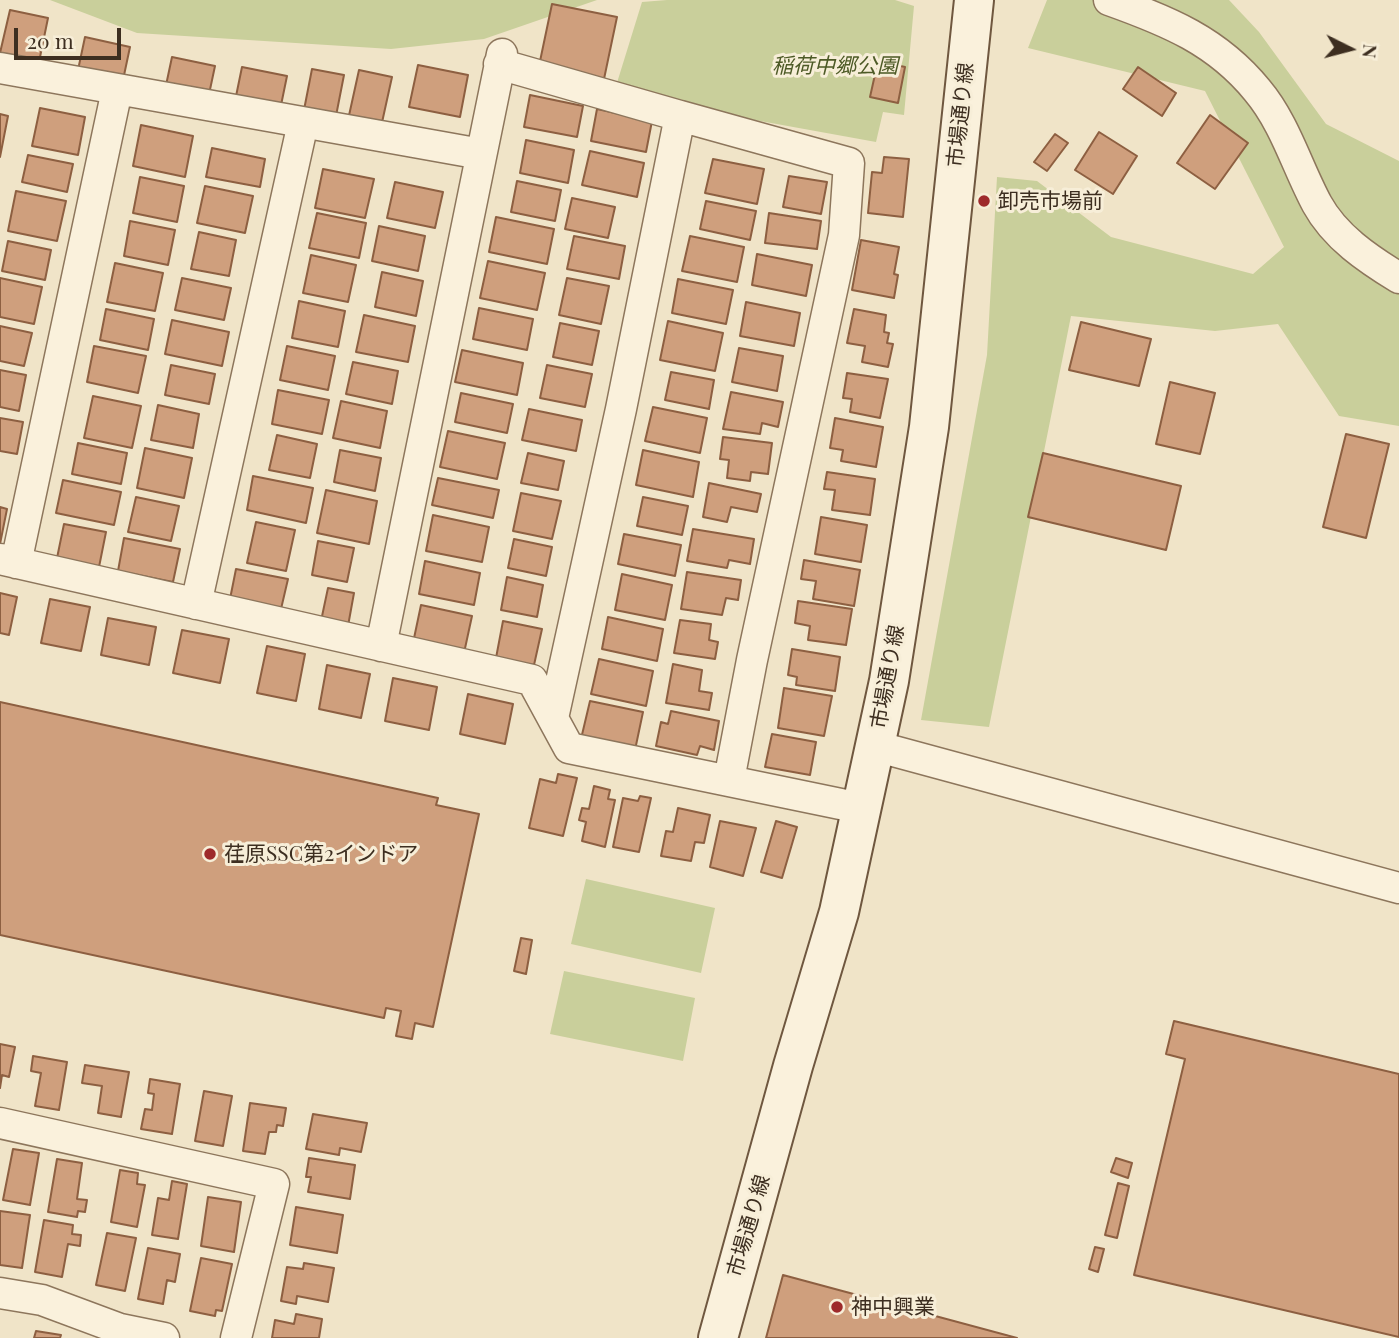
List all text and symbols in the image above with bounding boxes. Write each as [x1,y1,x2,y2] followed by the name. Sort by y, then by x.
[18,14,124,58] scale bar
[1315,14,1385,84] north arrow
[27,26,74,54] text: 20 m
[1357,43,1385,59] text: N
[772,53,898,79] park label: 稲荷中郷公園
[943,61,979,169] street label: 市場通り線
[998,188,1103,214] place label: 卸売市場前
[976,193,992,209] marker: 卸売市場前
[866,623,910,731] street label: 市場通り線
[224,841,418,867] place label: 荏原SSC第2インドア
[202,846,218,862] marker: 荏原SSC第2インドア
[722,1172,776,1280] street label: 市場通り線
[851,1294,935,1320] place label: 神中興業
[829,1299,845,1315] marker: 神中興業

